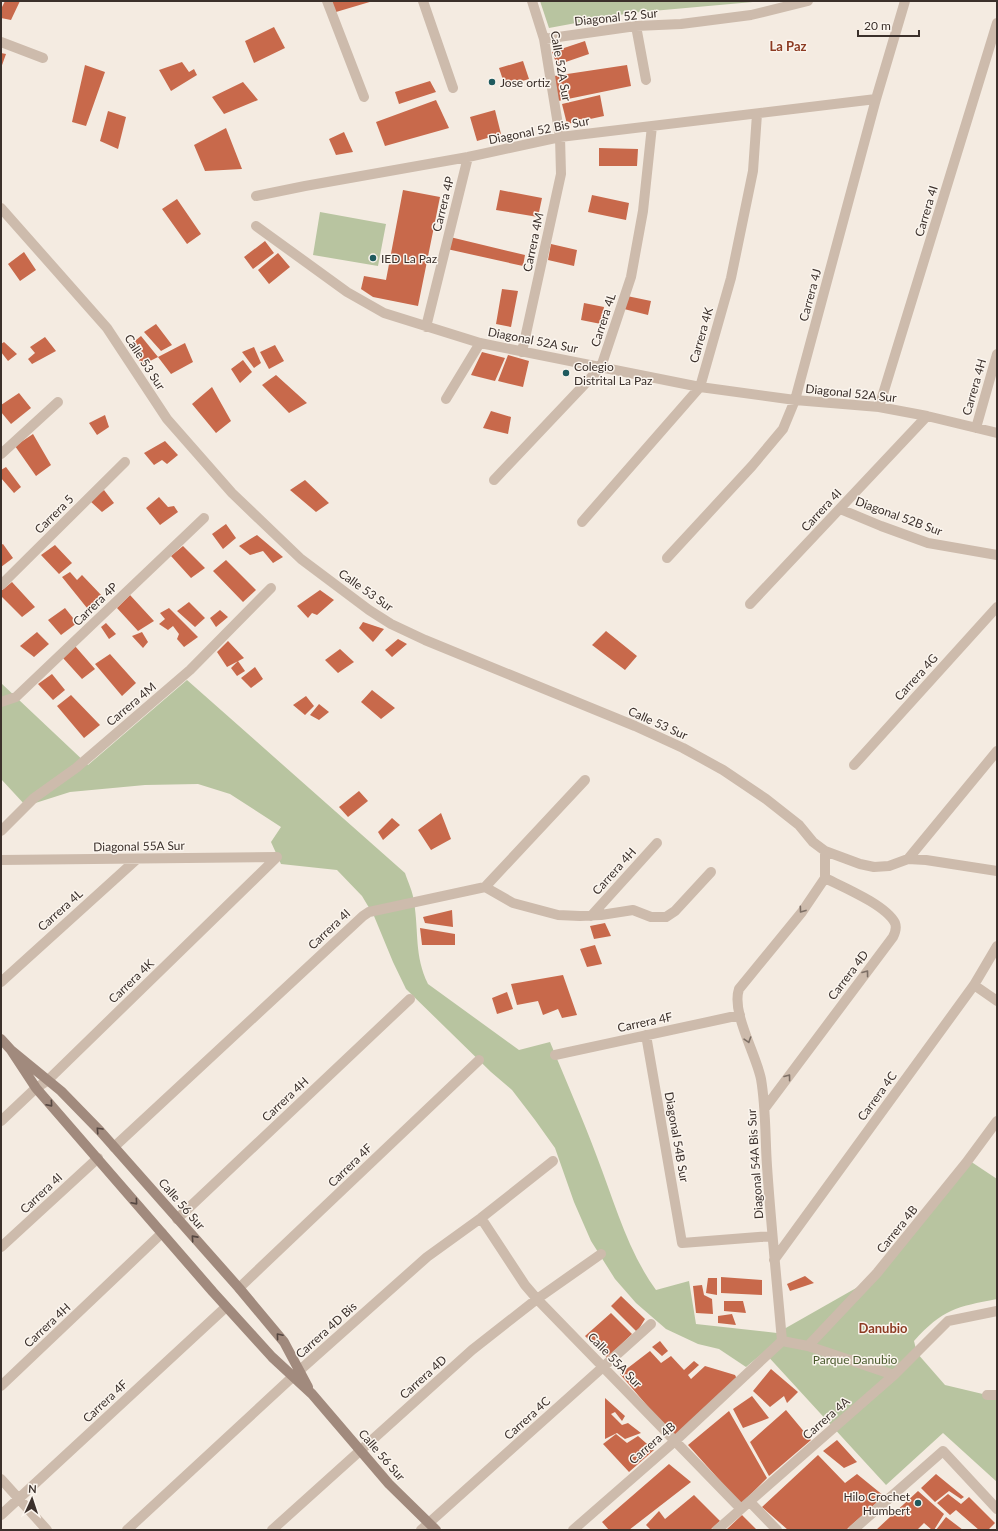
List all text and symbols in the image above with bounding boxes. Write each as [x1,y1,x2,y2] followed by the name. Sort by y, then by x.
[574,5,659,29] street label: Diagonal 52 Sur
[858,12,919,38] scale bar
[864,18,891,33] text: 20 m
[547,30,575,103] street label: Calle 52A Sur
[770,38,806,54] district label: La Paz
[500,75,551,90] place label: Jose ortiz
[487,77,497,87] marker: Jose ortiz
[487,113,591,147] street label: Diagonal 52 Bis Sur
[429,175,457,233] street label: Carrera 4P
[911,184,941,238] street label: Carrera 4I
[519,211,547,273] street label: Carrera 4M
[381,251,438,266] place label: IED La Paz
[368,253,378,263] marker: IED La Paz
[796,267,824,323] street label: Carrera 4J
[587,291,619,349] street label: Carrera 4L
[686,305,716,364] street label: Carrera 4K
[487,324,580,356] street label: Diagonal 52A Sur
[121,331,169,393] street label: Calle 53 Sur
[959,357,989,417] street label: Carrera 4H
[574,359,653,388] place label: Colegio Distrital La Paz
[561,368,571,378] marker: Colegio Distrital La Paz
[805,381,898,405] street label: Diagonal 52A Sur
[798,486,844,534] street label: Carrera 4I
[31,491,77,537] street label: Carrera 5
[853,493,945,539] street label: Diagonal 52B Sur
[336,566,397,615] street label: Calle 53 Sur
[70,579,120,629] street label: Carrera 4P
[891,650,941,704] street label: Carrera 4G
[103,679,159,729] street label: Carrera 4M
[626,703,691,743] street label: Calle 53 Sur
[93,838,186,854] street label: Diagonal 55A Sur
[589,844,639,898] street label: Carrera 4H
[34,886,86,934] street label: Carrera 4L
[305,906,353,952] street label: Carrera 4I
[800,906,807,913] one-way arrow
[824,947,872,1003] street label: Carrera 4D
[105,956,157,1006] street label: Carrera 4K
[861,970,868,977] one-way arrow
[616,1009,674,1035] street label: Carrera 4F
[743,1036,752,1043] one-way arrow
[854,1068,900,1124] street label: Carrera 4C
[259,1074,311,1124] street label: Carrera 4H
[783,1074,790,1081] one-way arrow
[662,1091,692,1184] street label: Diagonal 54B Sur
[45,1099,52,1107] one-way arrow
[744,1108,766,1220] street label: Diagonal 54A Bis Sur
[96,1127,103,1134] one-way arrow
[325,1140,375,1190] street label: Carrera 4F
[17,1170,65,1216] street label: Carrera 4I
[156,1175,209,1233] street label: Calle 56 Sur
[131,1197,138,1205] one-way arrow
[873,1202,921,1256] street label: Carrera 4B
[192,1235,199,1242] one-way arrow
[292,1299,360,1361] street label: Carrera 4D Bis
[21,1300,73,1350] street label: Carrera 4H
[858,1320,908,1336] district label: Danubio
[585,1329,646,1391] street label: Calle 55A Sur
[276,1333,283,1341] one-way arrow
[396,1352,450,1402] street label: Carrera 4D
[813,1352,898,1367] park label: Parque Danubio
[79,1376,131,1426] street label: Carrera 4F
[501,1393,553,1443] street label: Carrera 4C
[799,1393,853,1442] street label: Carrera 4A
[626,1419,679,1467] street label: Carrera 4B
[356,1426,409,1484] street label: Calle 56 Sur
[12,1479,52,1519] north arrow
[28,1482,37,1495] text: N
[843,1489,911,1518] place label: Hilo Crochet Humbert
[913,1498,923,1508] marker: Hilo Crochet Humbert

